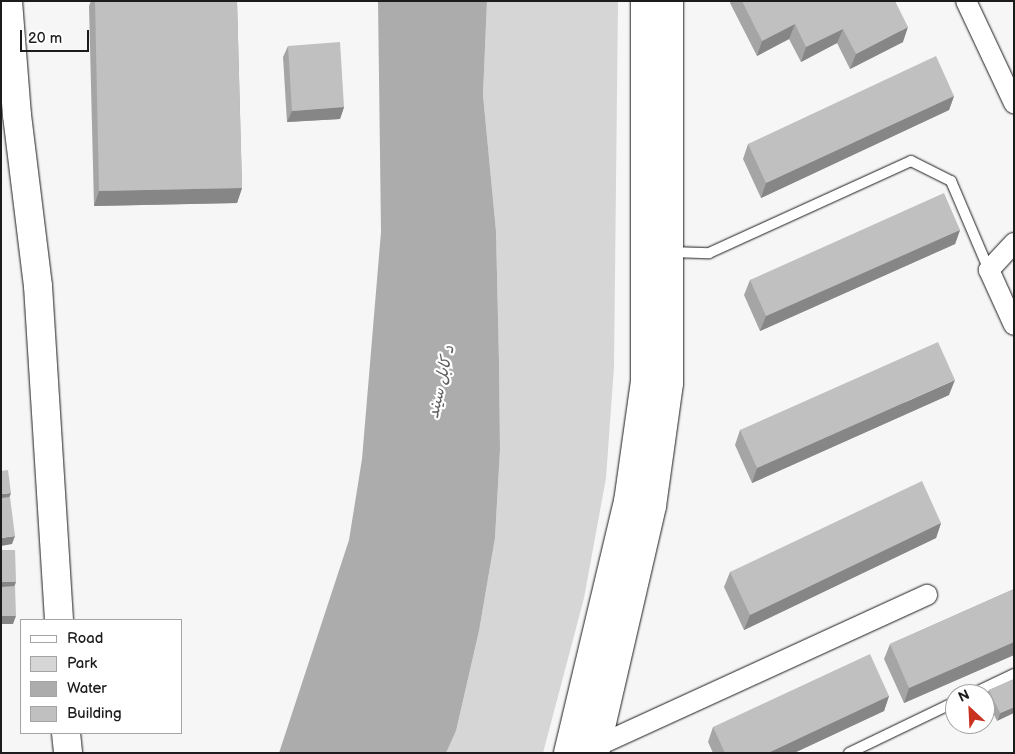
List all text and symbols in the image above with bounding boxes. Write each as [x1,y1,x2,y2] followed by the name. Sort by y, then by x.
[22,20,91,52] scale bar
[28,29,62,48] text: 20 m
[424,344,460,420] water label: د کابل سيند
[20,619,182,734] legend
[67,629,103,648] text: Road
[67,654,97,673] text: Park
[67,679,107,698] text: Water
[945,684,995,734] north arrow
[956,686,972,706] text: N
[67,704,122,723] text: Building

